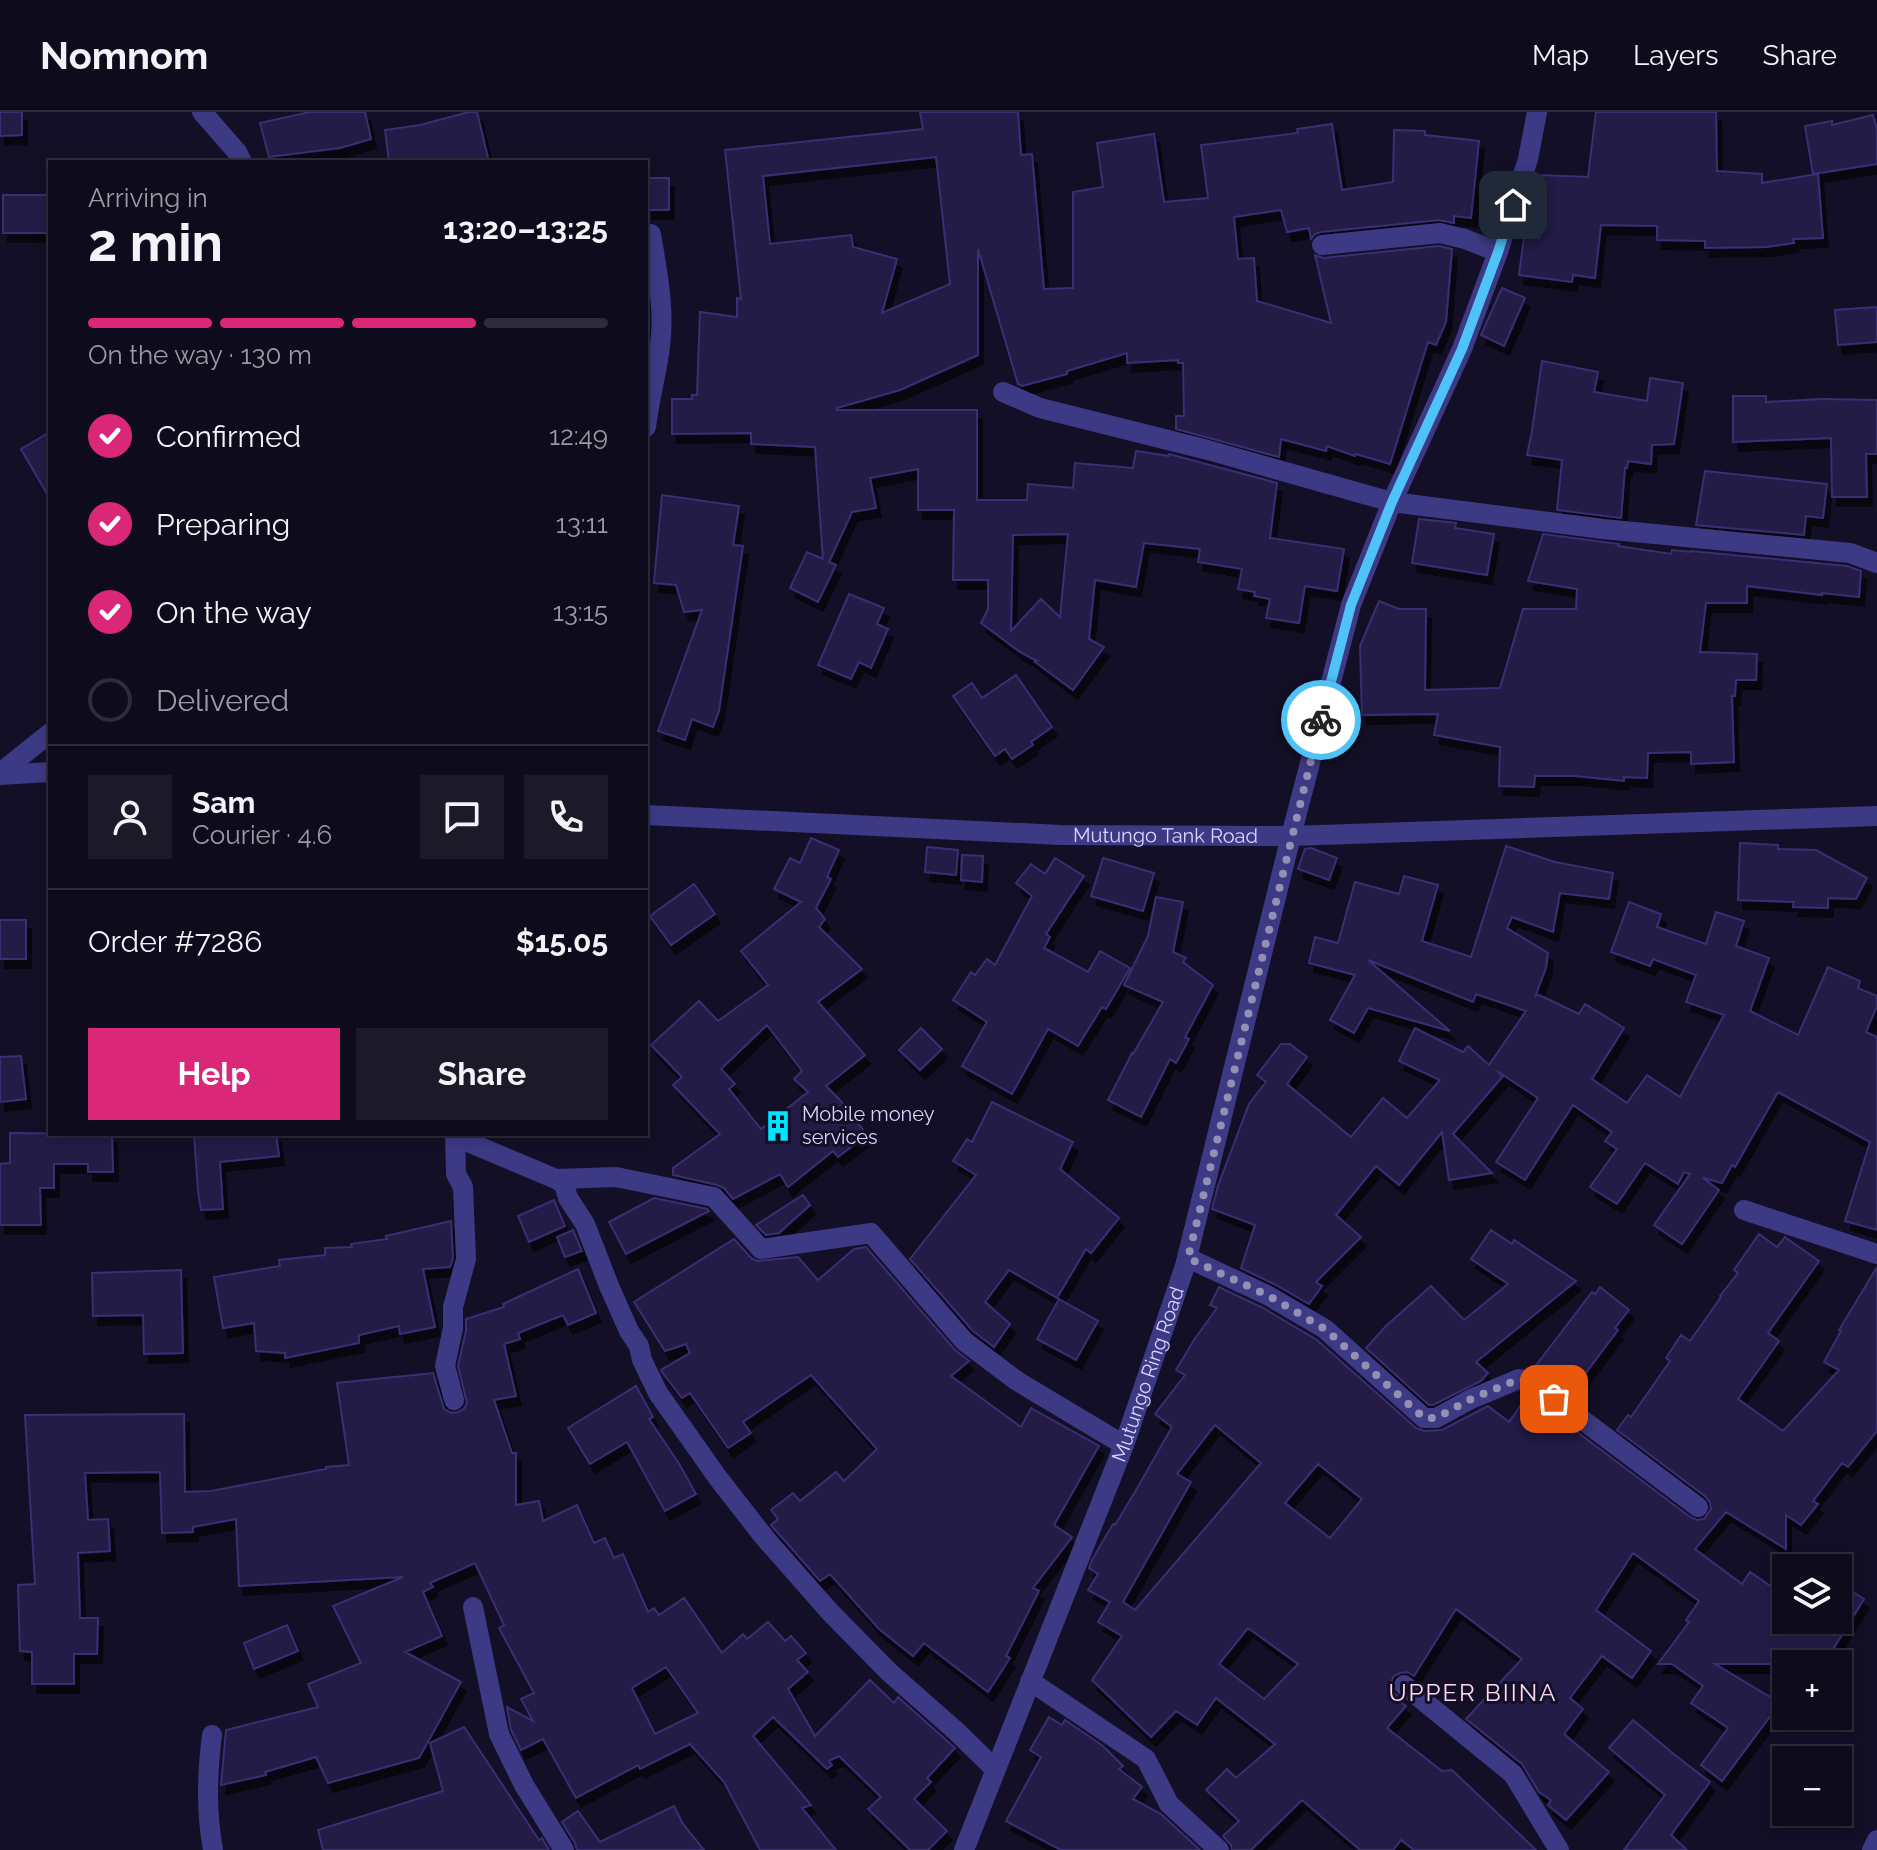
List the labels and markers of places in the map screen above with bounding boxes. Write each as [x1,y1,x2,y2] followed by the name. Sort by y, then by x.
[1479,171,1547,239] pin
[802,1102,935,1149] place label: Mobile money services
[761,1109,795,1143] building icon: Mobile money services
[1520,1365,1588,1433] pin

